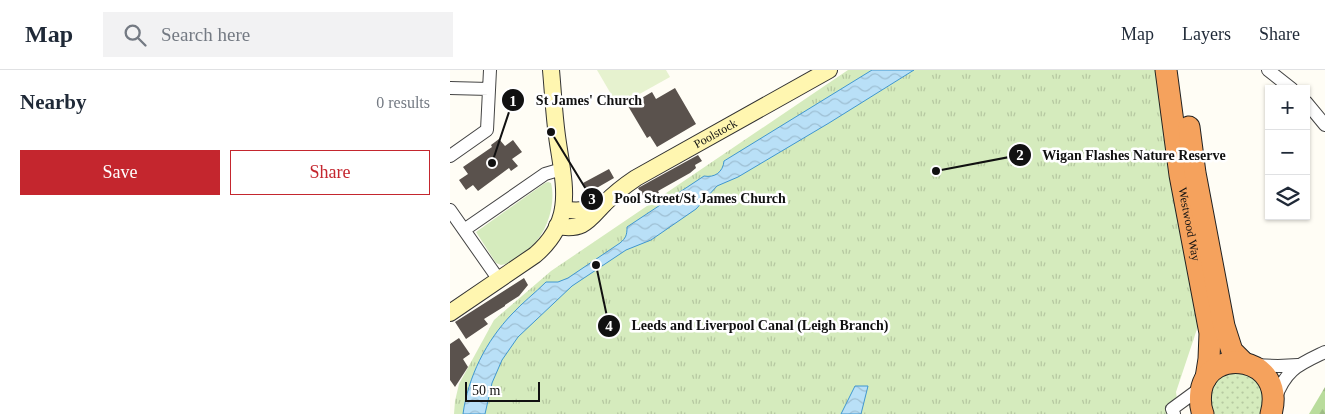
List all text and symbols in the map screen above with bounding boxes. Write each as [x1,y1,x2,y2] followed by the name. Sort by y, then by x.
[103,12,453,57] search box
[25,21,73,47] text: Map
[121,21,149,49] icon: search
[161,24,250,45] text: Search here
[1121,24,1154,44] text: Map
[1182,24,1231,44] text: Layers
[1259,24,1300,44] text: Share
[1265,85,1310,220] map controls
[1265,85,1310,130] button: +
[500,86,652,115] callout: St James' Church
[20,90,87,114] text: Nearby
[509,93,517,109] text: 1
[536,93,642,108] text: St James' Church
[376,94,430,111] text: 0 results
[691,116,740,151] street label: Poolstock
[1265,130,1310,175] button: −
[1008,140,1236,169] callout: Wigan Flashes Nature Reserve
[1016,147,1024,163] text: 2
[1042,148,1226,163] text: Wigan Flashes Nature Reserve
[20,150,220,195] button: Save
[230,150,430,195] button: Share
[1265,175,1310,220] button: layers
[579,184,796,213] callout: Pool Street/St James Church
[1175,186,1203,262] street label: Westwood Way
[588,191,596,207] text: 3
[614,191,786,206] text: Pool Street/St James Church
[596,311,898,340] callout: Leeds and Liverpool Canal (Leigh Branch)
[605,318,613,334] text: 4
[631,318,889,334] text: Leeds and Liverpool Canal (Leigh Branch)
[465,379,540,402] scale bar
[472,383,500,398] text: 50 m

